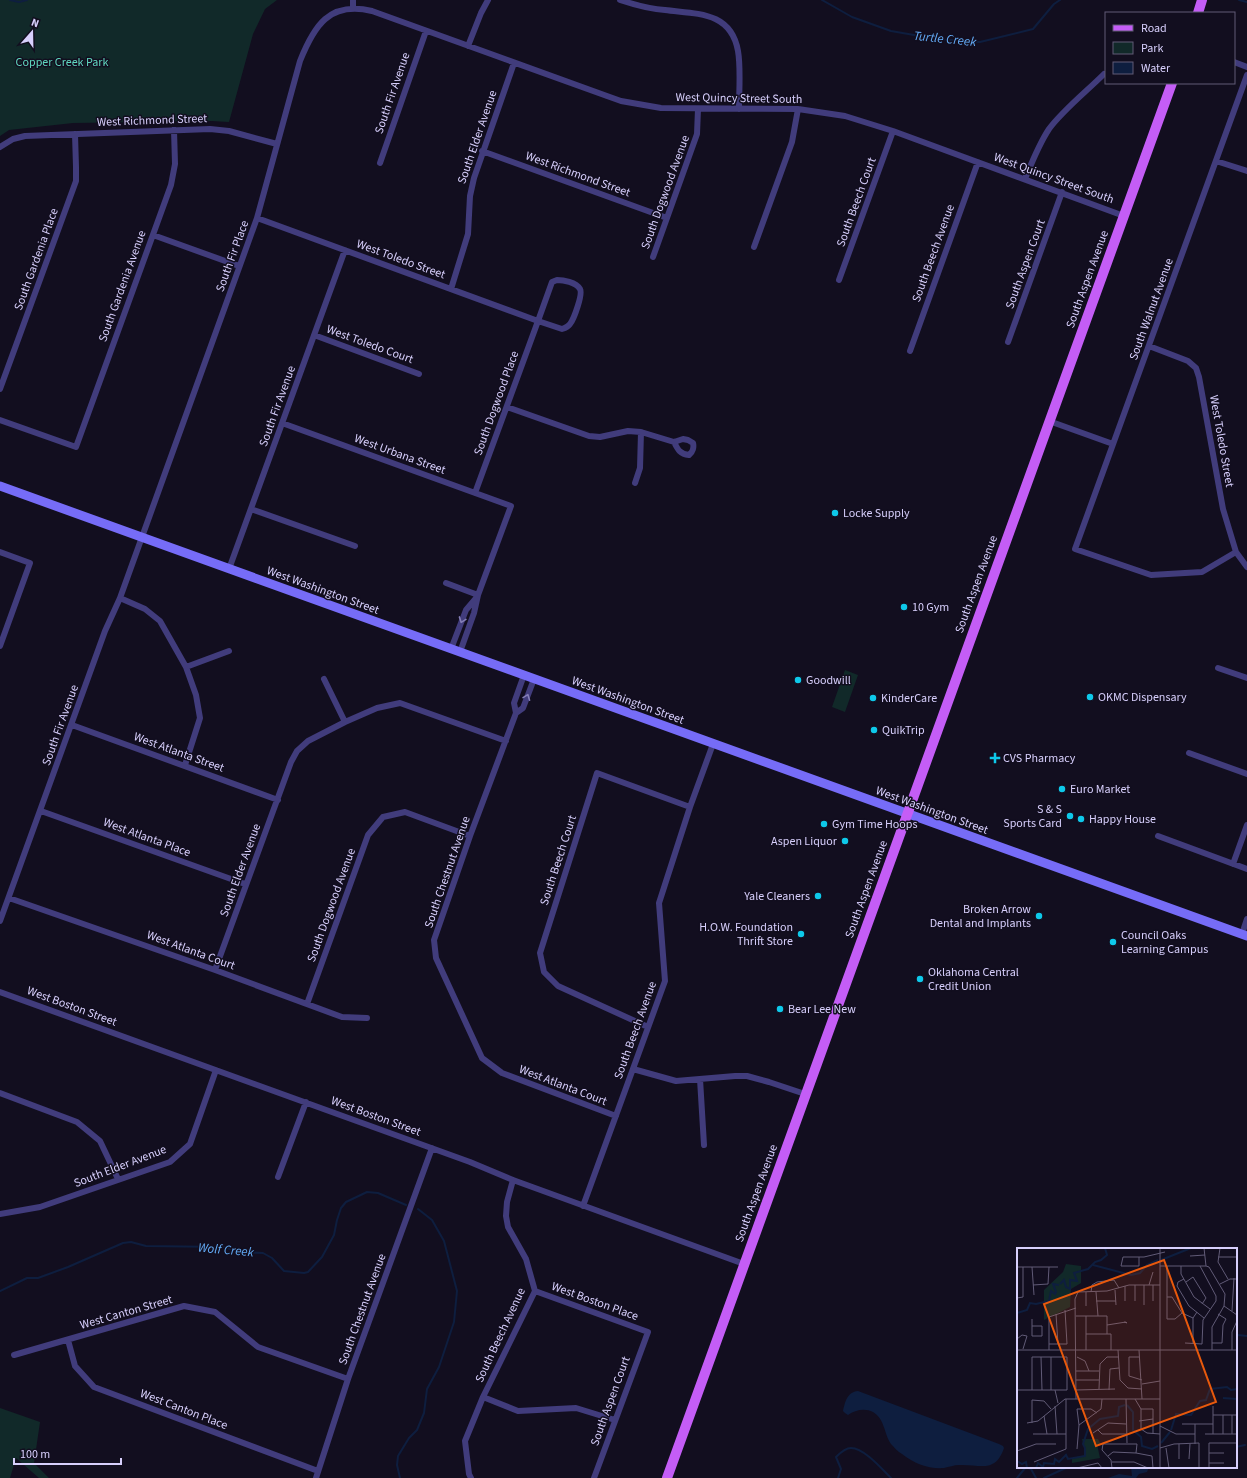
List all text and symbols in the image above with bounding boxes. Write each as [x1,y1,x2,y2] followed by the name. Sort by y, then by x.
[12,12,52,52] north arrow
[1105,12,1235,84] legend
[29,15,41,31] text: N
[1141,20,1167,37] text: Road
[913,27,978,51] water label: Turtle Creek
[1141,40,1163,57] text: Park
[371,50,414,136] street label: South Fir Avenue
[16,54,108,71] park label: Copper Creek Park
[1141,60,1171,77] text: Water
[453,88,501,186] street label: South Elder Avenue
[676,89,802,108] street label: West Quincy Street South
[96,110,208,131] street label: West Richmond Street
[637,133,694,251] street label: South Dogwood Avenue
[523,148,633,201] street label: West Richmond Street
[991,149,1116,208] street label: West Quincy Street South
[832,155,881,249] street label: South Beech Court
[908,202,959,304] street label: South Beech Avenue
[10,206,63,313] street label: South Gardenia Place
[1001,217,1050,311] street label: South Aspen Court
[212,218,253,294] street label: South Fir Place
[94,228,151,344] street label: South Gardenia Avenue
[1062,228,1113,330] street label: South Aspen Avenue
[354,236,448,283] street label: West Toledo Street
[1125,256,1178,362] street label: South Walnut Avenue
[324,321,416,368] street label: West Toledo Court
[470,349,523,458] street label: South Dogwood Place
[255,363,300,449] street label: South Fir Avenue
[1205,394,1238,489] street label: West Toledo Street
[352,430,448,479] street label: West Urbana Street
[843,505,910,522] place label: Locke Supply
[830,508,840,518] marker: Locke Supply
[951,533,1002,635] street label: South Aspen Avenue
[264,562,381,619] street label: West Washington Street
[912,599,949,616] place label: 10 Gym
[899,602,909,612] marker: 10 Gym
[458,617,467,624] one-way arrow
[569,672,686,729] street label: West Washington Street
[806,672,851,689] place label: Goodwill
[793,675,803,685] marker: Goodwill
[38,682,83,768] street label: South Fir Avenue
[1098,689,1187,706] place label: OKMC Dispensary
[881,690,937,707] place label: KinderCare
[1085,692,1095,702] marker: OKMC Dispensary
[868,693,878,703] marker: KinderCare
[522,694,530,701] one-way arrow
[882,722,925,739] place label: QuikTrip
[869,725,879,735] marker: QuikTrip
[131,728,226,777] street label: West Atlanta Street
[1003,750,1076,767] place label: CVS Pharmacy
[990,753,1000,763] marker: CVS Pharmacy
[1070,781,1130,798] place label: Euro Market
[873,782,990,839] street label: West Washington Street
[1057,784,1067,794] marker: Euro Market
[1003,801,1062,832] place label: S & S Sports Card
[1065,811,1075,821] marker: S & S Sports Card
[1089,811,1156,828] place label: Happy House
[536,813,581,907] street label: South Beech Court
[101,814,193,861] street label: West Atlanta Place
[420,814,475,930] street label: South Chestnut Avenue
[1076,814,1086,824] marker: Happy House
[832,816,918,833] place label: Gym Time Hoops
[819,819,829,829] marker: Gym Time Hoops
[216,821,265,919] street label: South Elder Avenue
[771,833,838,850] place label: Aspen Liquor
[840,836,850,846] marker: Aspen Liquor
[841,838,892,940] street label: South Aspen Avenue
[303,846,360,964] street label: South Dogwood Avenue
[743,888,810,905] place label: Yale Cleaners
[813,891,823,901] marker: Yale Cleaners
[930,901,1031,932] place label: Broken Arrow Dental and Implants
[1034,911,1044,921] marker: Broken Arrow Dental and Implants
[699,919,793,950] place label: H.O.W. Foundation Thrift Store
[144,927,237,974] street label: West Atlanta Court
[1121,927,1208,958] place label: Council Oaks Learning Campus
[796,929,806,939] marker: H.O.W. Foundation Thrift Store
[1108,937,1118,947] marker: Council Oaks Learning Campus
[928,964,1019,995] place label: Oklahoma Central Credit Union
[915,974,925,984] marker: Oklahoma Central Credit Union
[610,979,661,1081] street label: South Beech Avenue
[25,982,119,1031] street label: West Boston Street
[788,1001,856,1018] place label: Bear Lee New
[775,1004,785,1014] marker: Bear Lee New
[516,1061,609,1110] street label: West Atlanta Court
[329,1092,423,1141] street label: West Boston Street
[71,1141,169,1192] street label: South Elder Avenue
[731,1142,782,1244] street label: South Aspen Avenue
[197,1239,255,1261] water label: Wolf Creek
[1017,1248,1237,1468] inset map
[334,1251,391,1367] street label: South Chestnut Avenue
[549,1278,641,1325] street label: West Boston Place
[471,1285,530,1385] street label: South Beech Avenue
[78,1291,174,1334] street label: West Canton Street
[586,1354,635,1448] street label: South Aspen Court
[138,1385,230,1434] street label: West Canton Place
[14,1440,121,1466] scale bar
[20,1446,50,1463] text: 100 m

